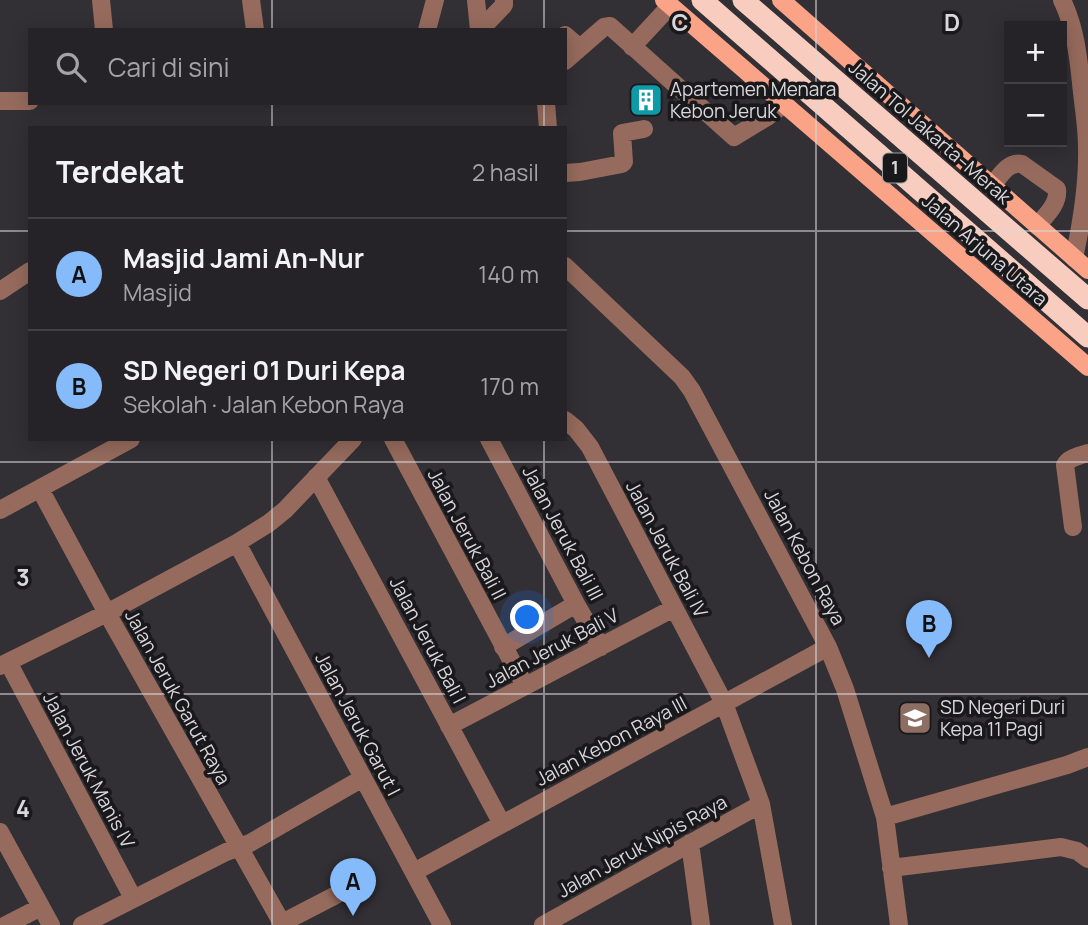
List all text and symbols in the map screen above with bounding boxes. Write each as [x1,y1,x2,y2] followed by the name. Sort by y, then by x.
[672,6,689,38] text: C
[944,6,960,38] text: D
[1004,21,1067,147] map controls
[1004,21,1067,84] button: +
[28,28,567,105] search box
[52,48,90,86] icon: search
[108,49,230,85] text: Cari di sini
[843,54,1017,210] street label: Jalan Tol Jakarta–Merak
[670,76,836,124] place label: Apartemen Menara Kebon Jeruk
[627,81,665,119] building icon: Apartemen Menara Kebon Jeruk
[1004,84,1067,147] button: −
[56,151,185,192] text: Terdekat
[883,154,907,182] road number: 1
[472,156,539,188] text: 2 hasil
[917,188,1053,312] street label: Jalan Arjuna Utara
[123,240,364,276] text: Masjid Jami An-Nur
[71,258,87,290] text: A
[478,258,539,290] text: 140 m
[123,276,192,308] text: Masjid
[123,352,405,388] text: SD Negeri 01 Duri Kepa
[72,370,86,402] text: B
[480,370,539,402] text: 170 m
[123,388,404,420] text: Sekolah · Jalan Kebon Raya
[517,461,609,605] street label: Jalan Jeruk Bali III
[422,464,512,604] street label: Jalan Jeruk Bali II
[620,476,714,622] street label: Jalan Jeruk Bali IV
[758,484,852,630] street label: Jalan Kebon Raya
[16,561,30,593] text: 3
[384,572,472,708] street label: Jalan Jeruk Bali I
[510,600,544,634] your location
[906,600,952,658] pin: B
[481,602,623,694] street label: Jalan Jeruk Bali V
[119,605,237,789] street label: Jalan Jeruk Garut Raya
[309,648,407,800] street label: Jalan Jeruk Garut I
[37,688,141,853] street label: Jalan Jeruk Manis IV
[531,690,691,792] street label: Jalan Kebon Raya III
[940,694,1065,742] place label: SD Negeri Duri Kepa 11 Pagi
[896,699,934,737] school or university icon: SD Negeri Duri Kepa 11 Pagi
[553,789,731,903] street label: Jalan Jeruk Nipis Raya
[16,792,30,824] text: 4
[330,858,376,916] pin: A

